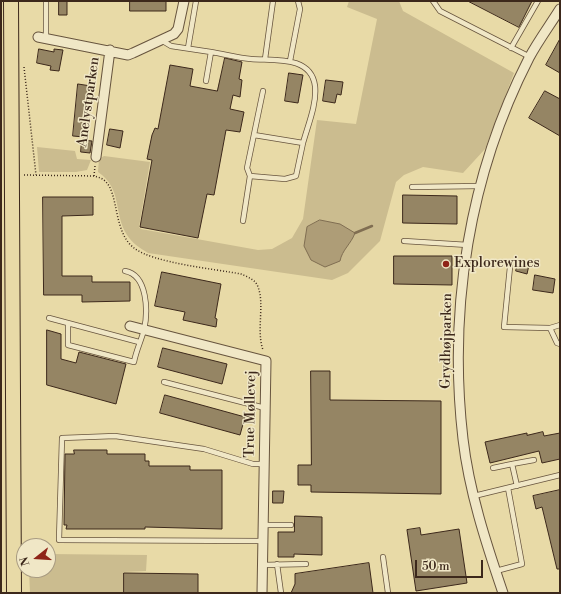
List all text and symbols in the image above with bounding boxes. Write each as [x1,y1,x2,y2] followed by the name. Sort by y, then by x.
[74,56,104,148] street label: Anelystparken
[454,256,540,272] place label: Explorewines
[441,259,451,269] marker: Explorewines
[438,293,456,389] street label: Grydhøjparken
[242,370,260,458] street label: True Møllevej
[16,538,56,578] north arrow
[417,552,485,578] scale bar
[18,555,33,567] text: N
[422,559,450,574] text: 50 m

